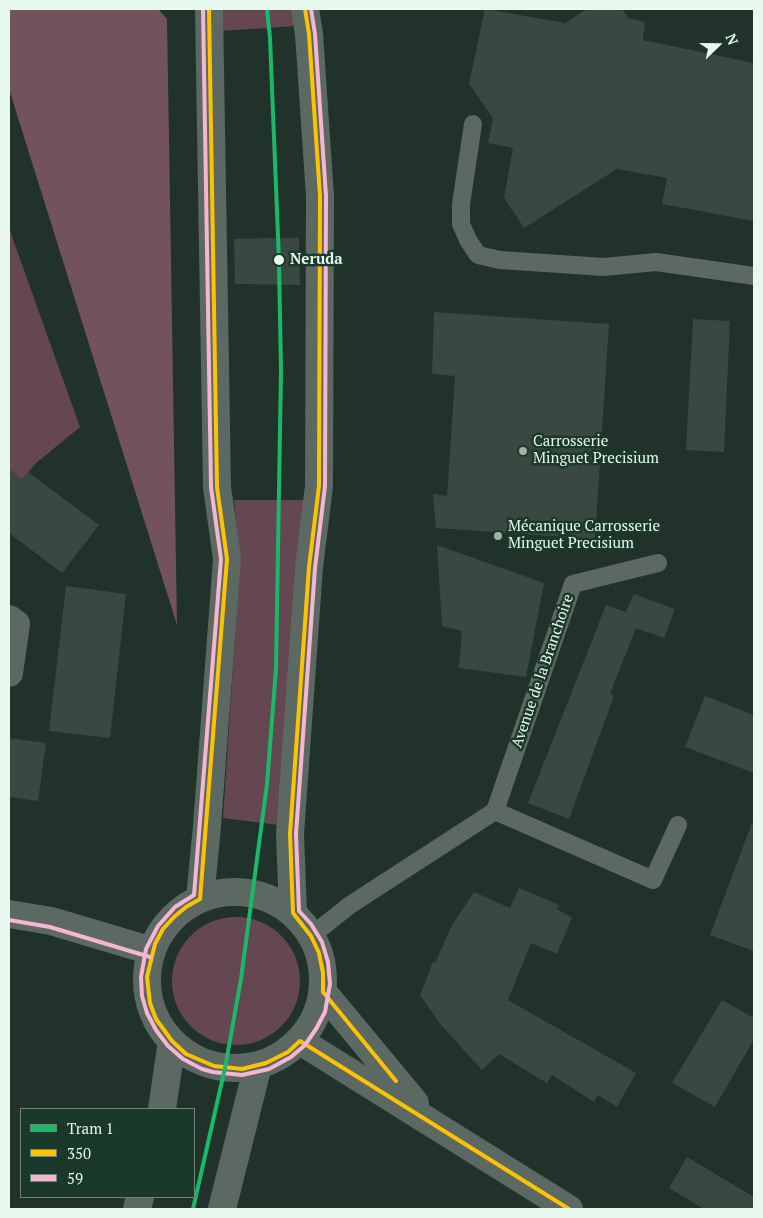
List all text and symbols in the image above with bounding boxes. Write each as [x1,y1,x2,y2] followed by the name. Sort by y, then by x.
[693,20,743,70] north arrow
[722,31,743,48] text: N
[290,251,343,269] place label: Neruda
[272,253,286,267] marker: Neruda
[533,433,659,468] place label: Carrosserie Minguet Precisium
[517,445,529,457] marker: Carrosserie Minguet Precisium
[508,518,660,553] place label: Mécanique Carrosserie Minguet Precisium
[492,530,504,542] marker: Mécanique Carrosserie Minguet Precisium
[508,592,578,750] street label: Avenue de la Branchoire
[20,1108,195,1198] legend
[67,1118,114,1138] text: Tram 1
[67,1143,91,1163] text: 350
[67,1168,83,1188] text: 59

